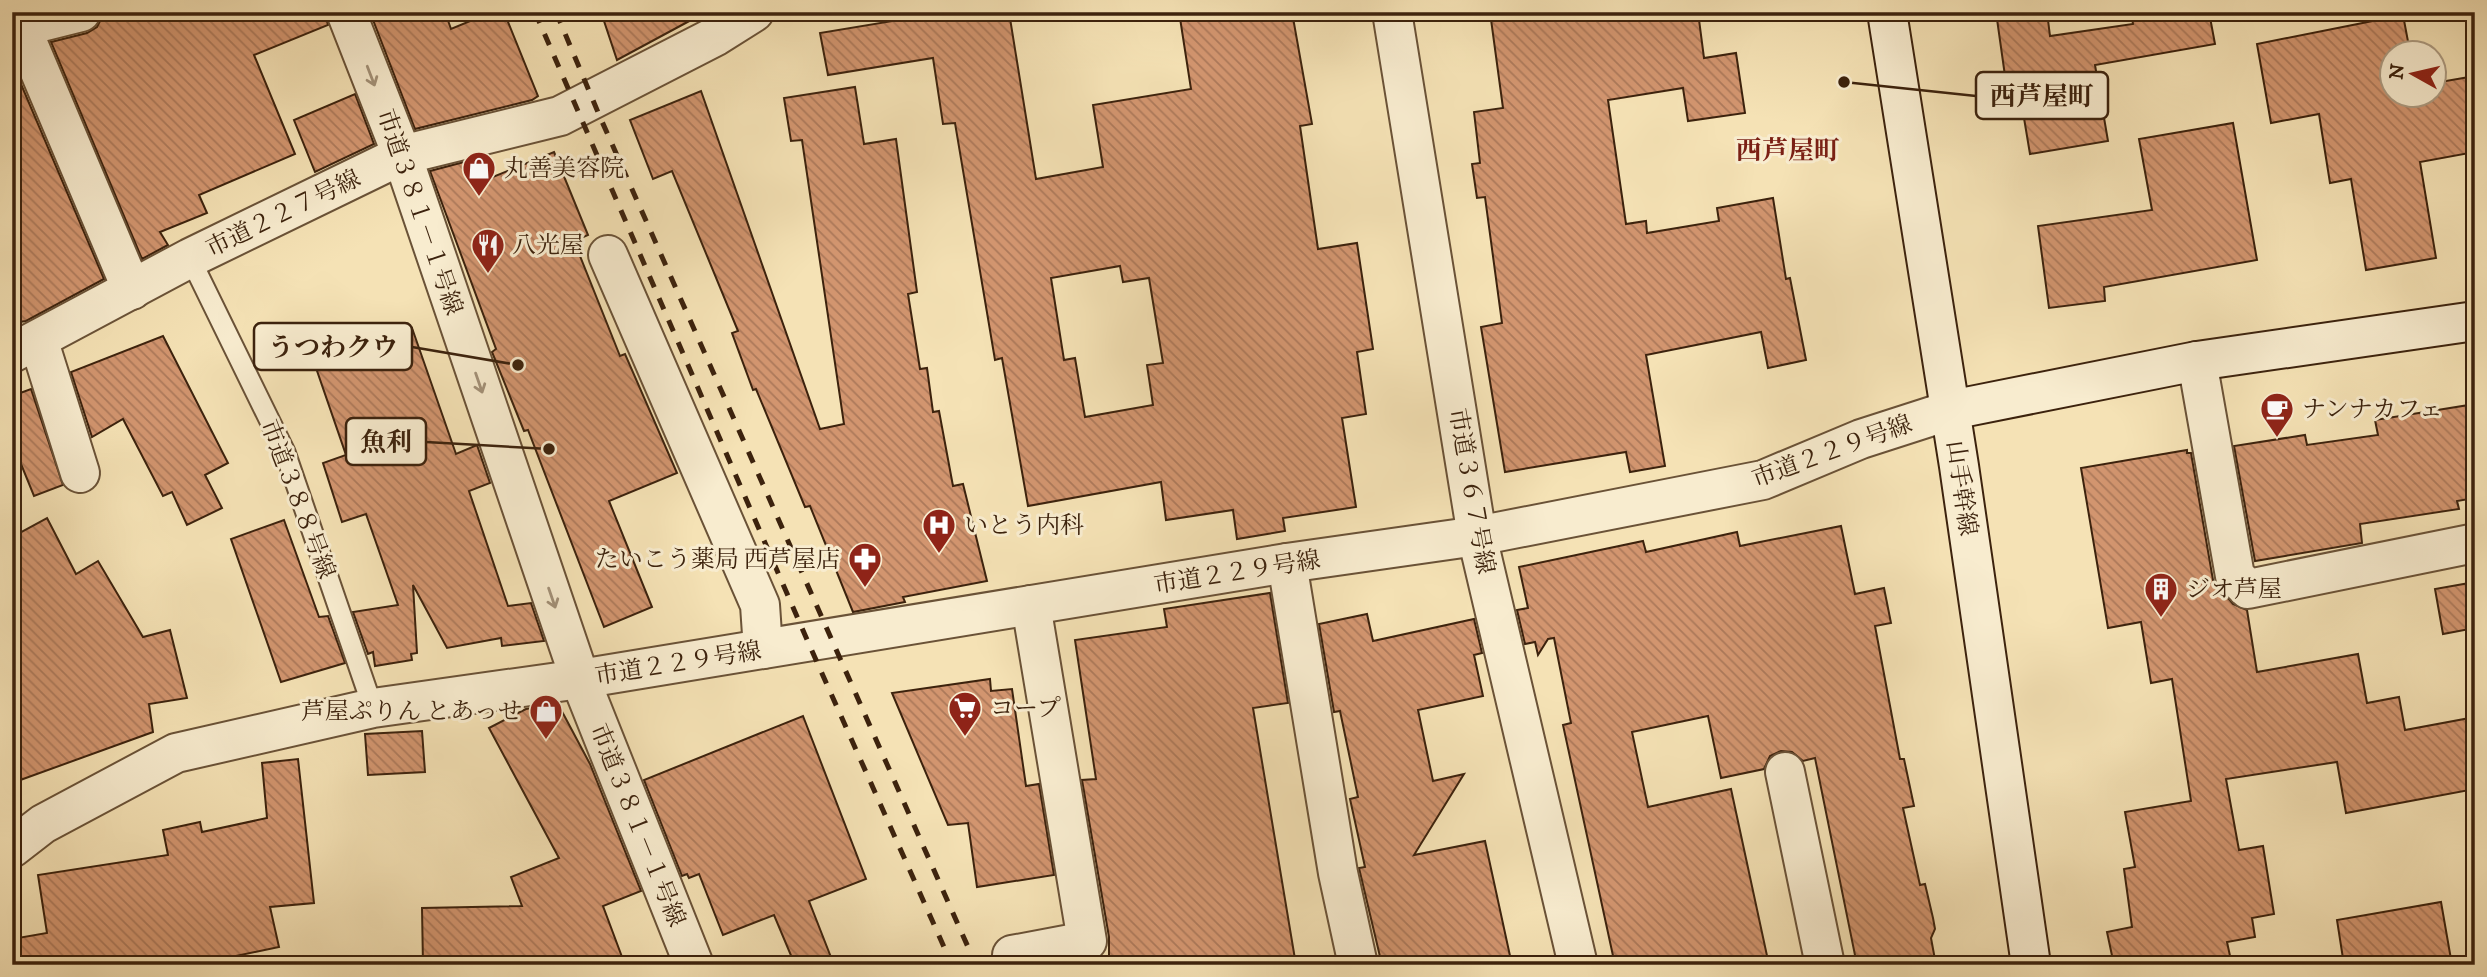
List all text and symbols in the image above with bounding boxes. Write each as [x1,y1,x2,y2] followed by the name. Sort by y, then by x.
[2378,38,2448,108] north arrow
[2385,62,2410,81] text: N
[365,64,378,86] one-way arrow
[1976,72,2108,119] callout: 西芦屋町
[1990,81,2094,114] text: 西芦屋町
[370,105,468,319] street label: 市道３８１－１号線
[1736,135,1840,168] district label: 西芦屋町
[460,149,498,198] shop icon: 丸善美容院
[504,154,624,184] place label: 丸善美容院
[201,164,366,264] street label: 市道２２７号線
[469,226,507,275] restaurant icon: 八光屋
[512,231,584,261] place label: 八光屋
[254,323,412,370] callout: うつわクウ
[268,332,398,365] text: うつわクウ
[474,371,486,393] one-way arrow
[2258,390,2296,439] cafe icon: ナンナカフェ
[2302,395,2443,425] place label: ナンナカフェ
[1442,406,1500,577] street label: 市道３６７号線
[1748,409,1916,495] street label: 市道２２９号線
[253,416,341,583] street label: 市道３８８号線
[346,418,426,465] callout: 魚利
[360,427,412,460] text: 魚利
[1939,439,1983,538] street label: 山手幹線
[920,506,958,555] hospital icon: いとう内科
[964,511,1084,541] place label: いとう内科
[846,540,884,589] pharmacy icon: たいこう薬局 西芦屋店
[595,545,840,575] place label: たいこう薬局 西芦屋店
[1152,545,1322,601] street label: 市道２２９号線
[2142,570,2180,619] building icon: ジオ芦屋
[2186,575,2282,605] place label: ジオ芦屋
[546,587,559,609] one-way arrow
[593,636,763,692] street label: 市道２２９号線
[946,689,984,738] supermarket icon: コープ
[527,692,565,741] shop icon: 芦屋ぷりん とあっせ
[990,694,1061,724] place label: コープ
[301,697,522,727] place label: 芦屋ぷりん とあっせ
[583,720,691,931] street label: 市道３８１－１号線

